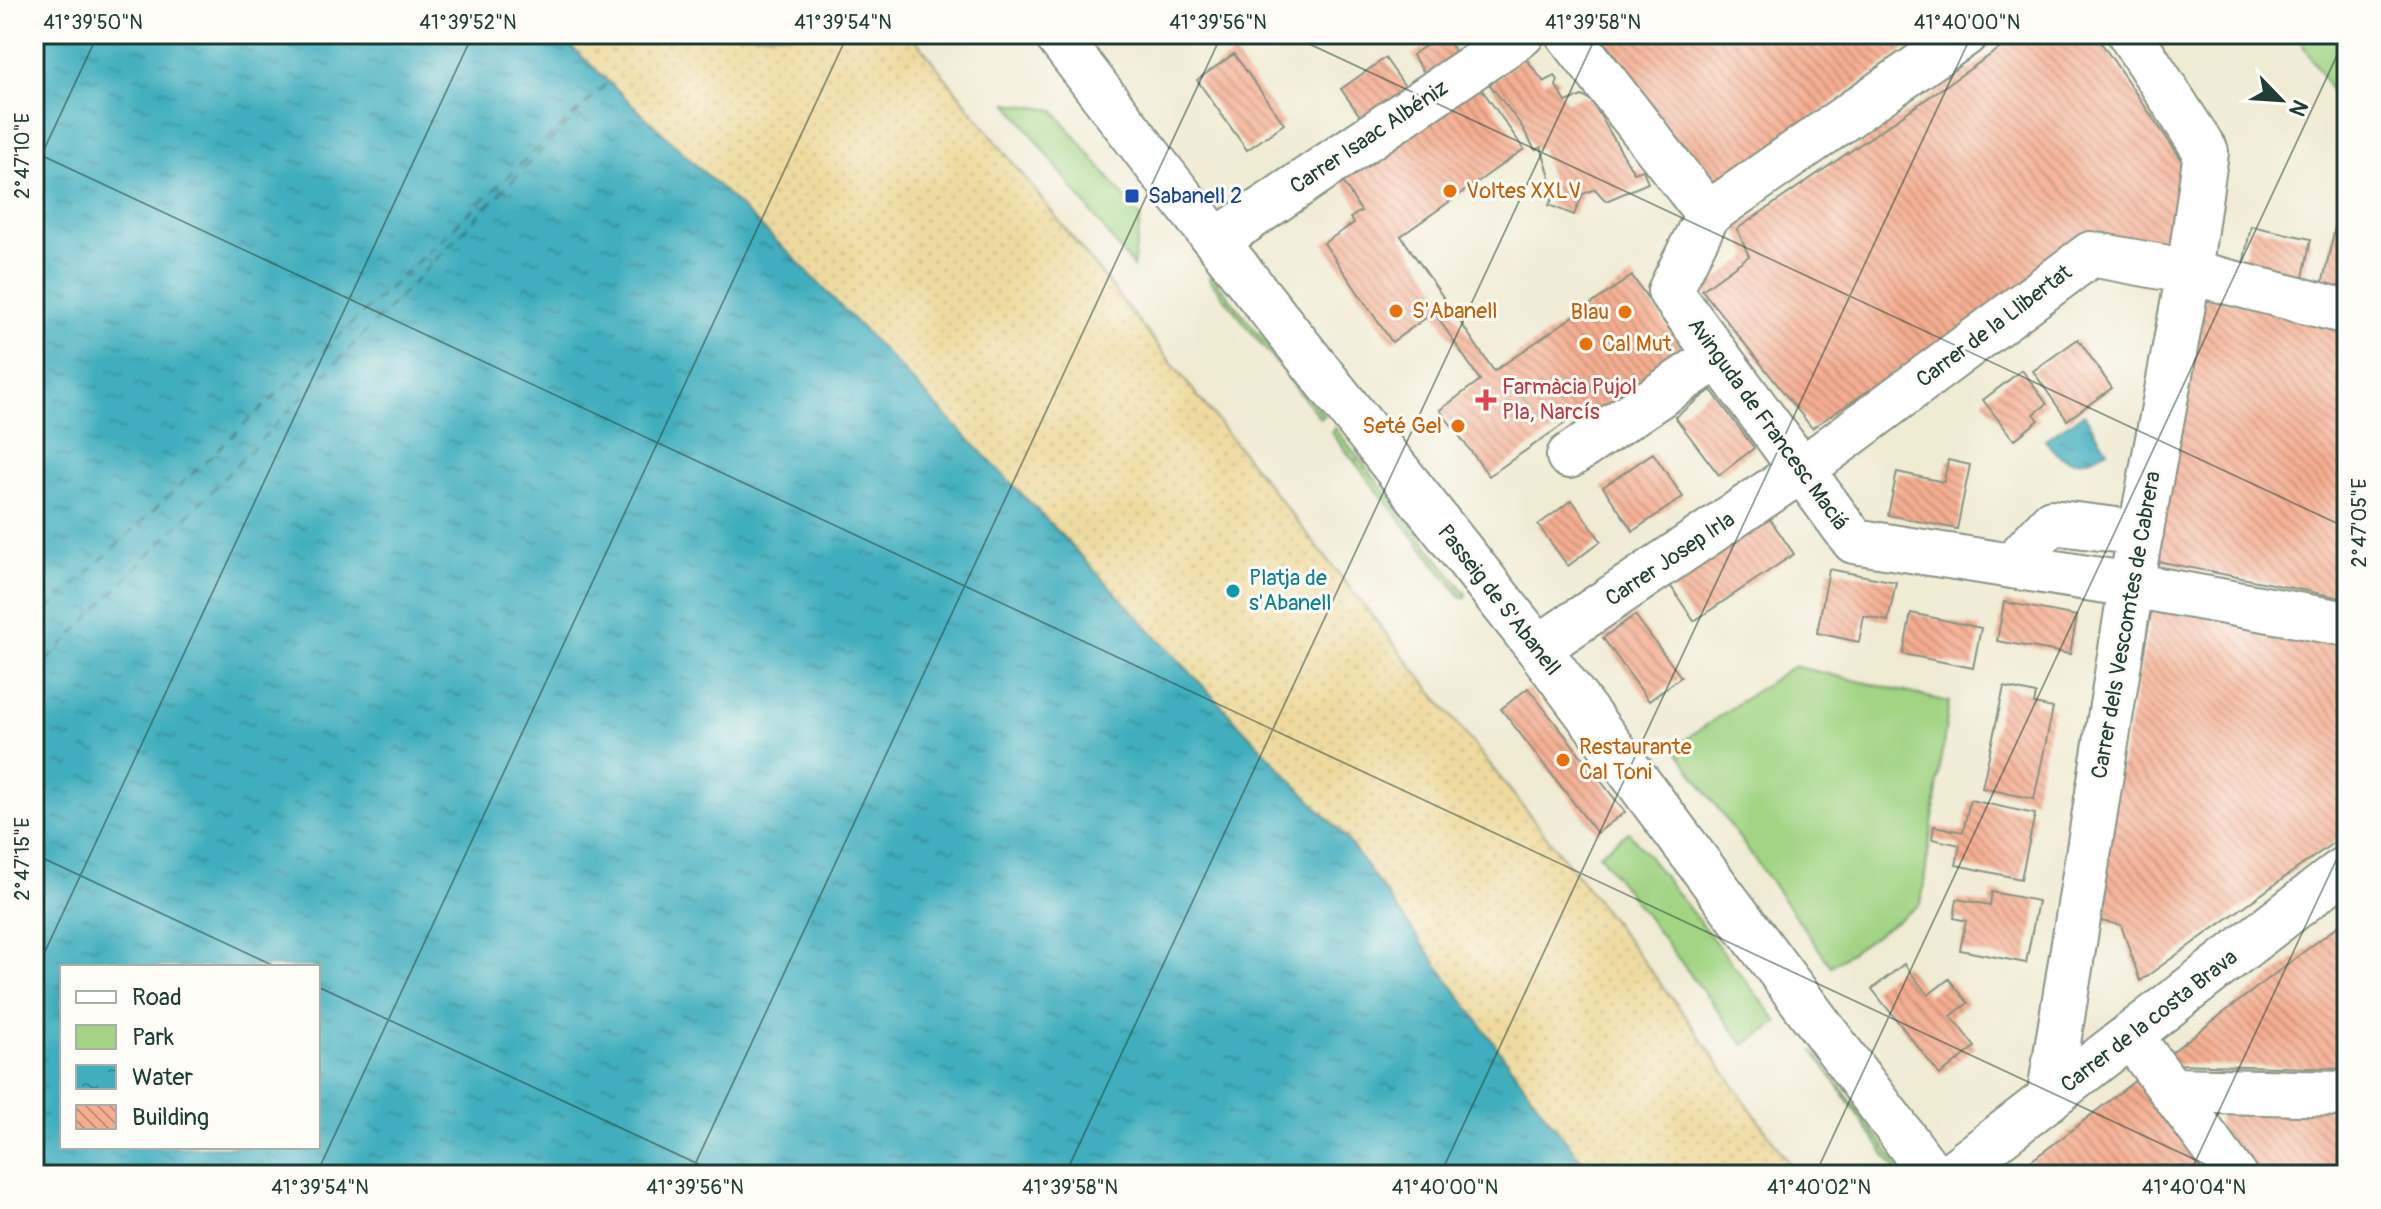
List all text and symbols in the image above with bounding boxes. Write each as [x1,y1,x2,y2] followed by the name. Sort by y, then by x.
[43,10,143,35] text: 41°39'50"N
[419,10,517,35] text: 41°39'52"N
[794,10,892,35] text: 41°39'54"N
[1169,10,1267,35] text: 41°39'56"N
[1545,10,1641,35] text: 41°39'58"N
[1914,10,2020,35] text: 41°40'00"N
[2241,60,2321,140] north arrow
[1285,74,1453,200] street label: Carrer Isaac Albéniz
[2282,95,2314,121] text: N
[10,113,35,199] text: 2°47'10"E
[1466,177,1581,205] place label: Voltes XXLV
[1148,182,1242,210] place label: Sabanell 2
[1441,182,1459,200] marker: Voltes XXLV
[1123,187,1141,205] marker: Sabanell 2
[1911,258,2078,394] street label: Carrer de la Llibertat
[1412,297,1498,325] place label: S'Abanell
[1570,298,1609,326] place label: Blau
[1387,302,1405,320] marker: S'Abanell
[1616,303,1634,321] marker: Blau
[1681,312,1855,536] street label: Avinguda de Francesc Maciá
[1602,330,1672,358] place label: Cal Mut
[1577,335,1595,353] marker: Cal Mut
[1502,373,1637,426] place label: Farmàcia Pujol Pla, Narcís
[1477,391,1495,409] marker: Farmàcia Pujol Pla, Narcís
[1362,412,1442,440] place label: Seté Gel
[1449,417,1467,435] marker: Seté Gel
[2085,469,2167,781] street label: Carrer dels Vescomtes de Cabrera
[2347,478,2372,568] text: 2°47'05"E
[1600,505,1740,613] street label: Carrer Josep Irla
[1431,519,1567,681] street label: Passeig de S'Abanell
[1249,564,1332,617] place label: Platja de s'Abanell
[1224,582,1242,600] marker: Platja de s'Abanell
[1579,733,1692,786] place label: Restaurante Cal Toni
[1554,751,1572,769] marker: Restaurante Cal Toni
[10,817,35,901] text: 2°47'15"E
[2055,943,2243,1099] street label: Carrer de la costa Brava
[60,965,320,1149] legend
[132,983,182,1012] text: Road
[132,1023,174,1052] text: Park
[132,1063,193,1092] text: Water
[132,1103,209,1132] text: Building
[271,1175,369,1200] text: 41°39'54"N
[646,1175,744,1200] text: 41°39'56"N
[1022,1175,1118,1200] text: 41°39'58"N
[1392,1175,1498,1200] text: 41°40'00"N
[1767,1175,1871,1200] text: 41°40'02"N
[2142,1175,2246,1200] text: 41°40'04"N

